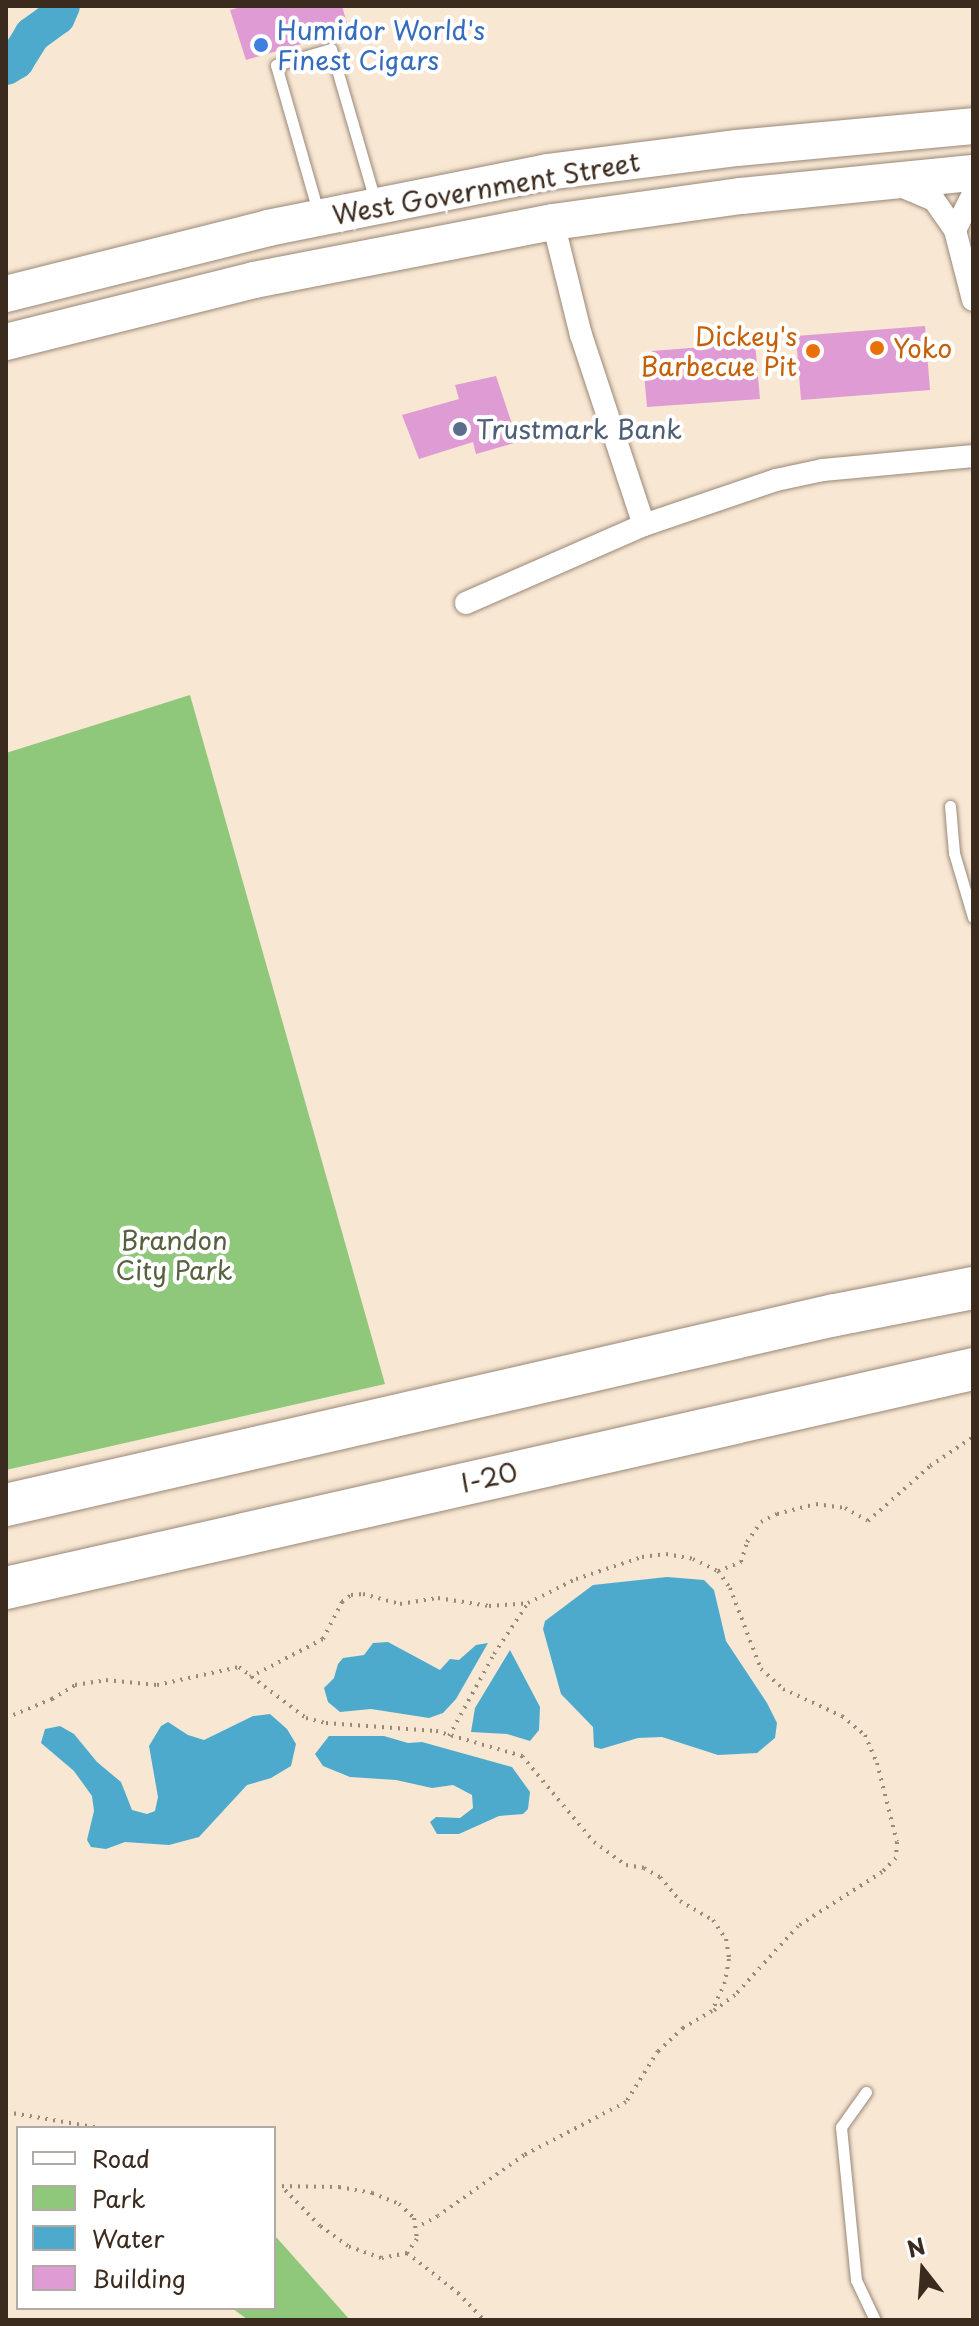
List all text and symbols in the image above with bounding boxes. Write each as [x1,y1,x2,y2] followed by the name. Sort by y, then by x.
[277,14,486,76] place label: Humidor World's Finest Cigars
[252,36,270,54] marker: Humidor World's Finest Cigars
[330,146,642,230] street label: West Government Street
[637,320,797,382] place label: Dickey's Barbecue Pit
[893,332,952,364] place label: Yoko
[868,339,886,357] marker: Yoko
[804,342,822,360] marker: Dickey's Barbecue Pit
[476,413,682,445] place label: Trustmark Bank
[451,420,469,438] marker: Trustmark Bank
[115,1224,233,1286] park label: Brandon City Park
[458,1455,520,1499] street label: I-20
[16,2126,276,2310] legend
[92,2140,150,2176] text: Road
[92,2180,146,2216] text: Park
[92,2220,164,2256] text: Water
[903,2228,929,2265] text: N
[883,2230,963,2310] north arrow
[92,2260,186,2296] text: Building

